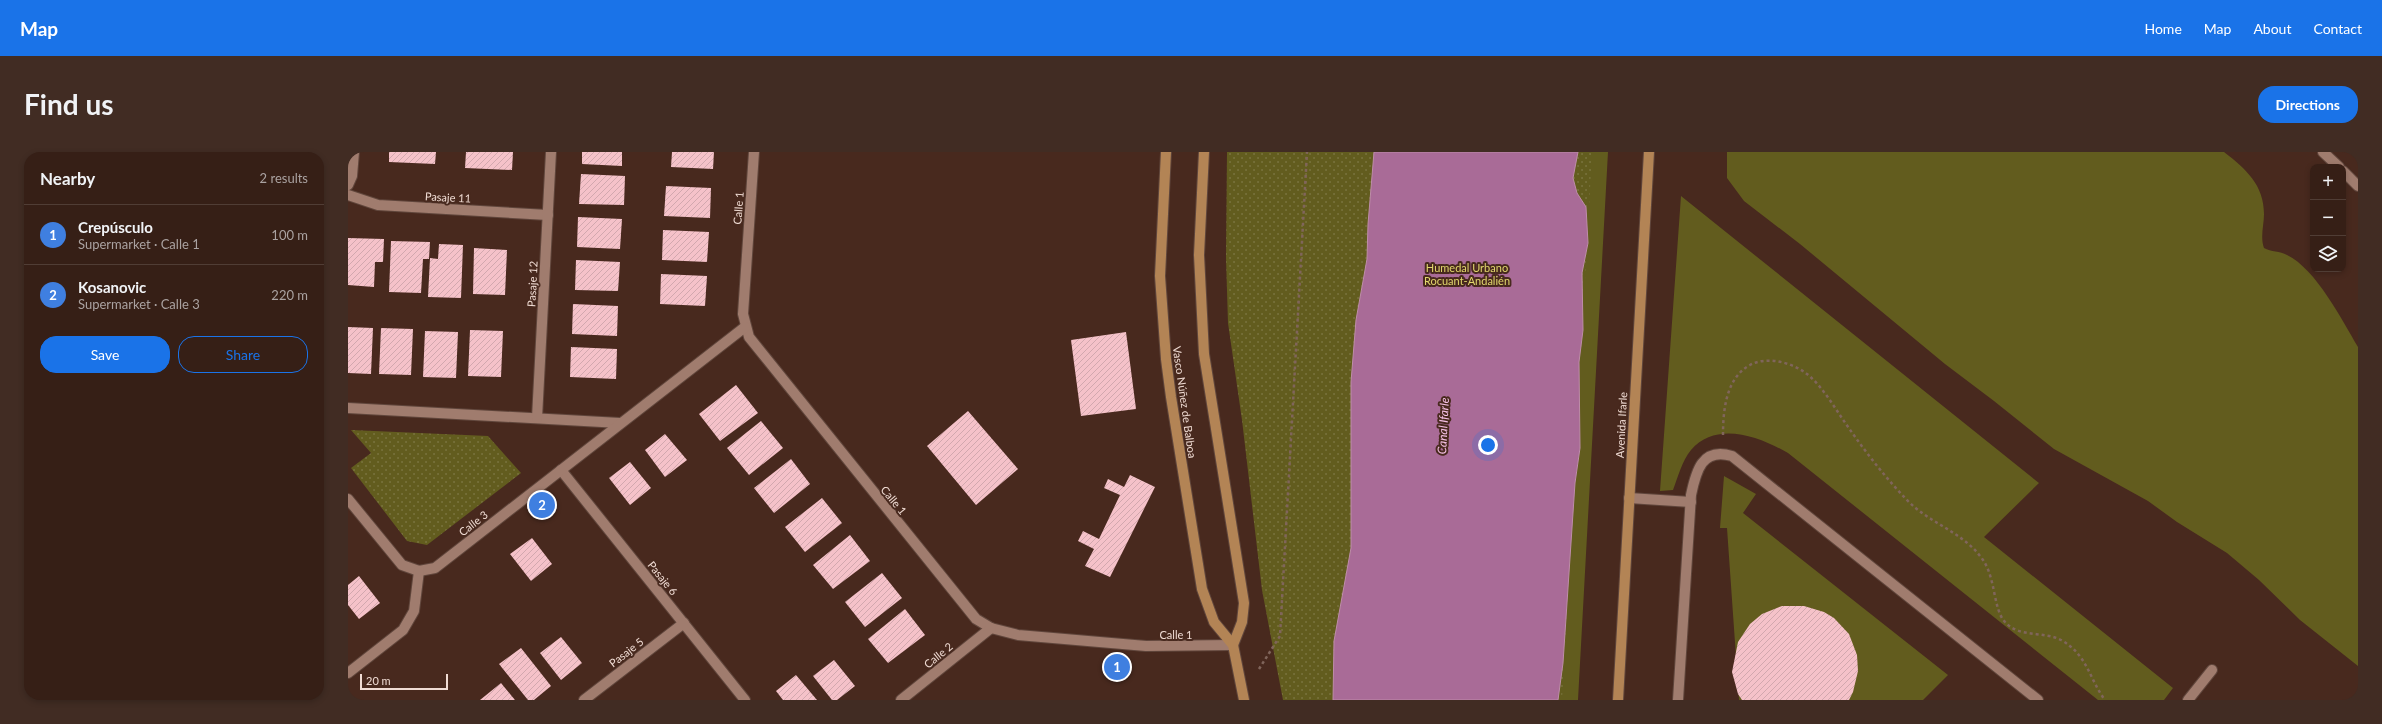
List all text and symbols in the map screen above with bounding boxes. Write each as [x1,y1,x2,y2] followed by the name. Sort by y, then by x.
[20,17,58,40] text: Map
[2144,20,2182,37] text: Home
[2204,20,2231,37] text: Map
[2253,20,2291,37] text: About
[2313,20,2362,37] text: Contact
[2258,86,2358,123] button: Directions
[24,87,114,121] text: Find us
[2310,164,2346,272] map controls
[2310,164,2346,200] button: +
[40,168,95,189] text: Nearby
[260,170,308,186] text: 2 results
[425,189,471,205] street label: Pasaje 11
[730,191,746,225] street label: Calle 1
[2310,200,2346,236] button: −
[78,218,153,236] text: Crepúsculo
[49,227,57,243] text: 1
[271,227,308,243] text: 100 m
[78,236,200,252] text: Supermarket · Calle 1
[2310,236,2346,272] button: layers
[524,261,540,307] street label: Pasaje 12
[1424,261,1510,287] park label: Humedal Urbano Rocuant-Andalién
[78,278,146,296] text: Kosanovic
[49,287,57,303] text: 2
[271,287,308,303] text: 220 m
[78,296,200,312] text: Supermarket · Calle 3
[40,336,170,373] button: Save
[178,336,308,373] button: Share
[1171,345,1199,459] street label: Vasco Núñez de Balboa
[1613,391,1629,458] street label: Avenida Ifarle
[1434,397,1452,455] water label: Canal Ifarle
[1478,435,1498,455] your location
[879,483,909,517] street label: Calle 1
[529,490,555,520] pin: 2
[456,508,490,538] street label: Calle 3
[645,558,681,598] street label: Pasaje 6
[1159,628,1193,641] street label: Calle 1
[606,635,646,669] street label: Pasaje 5
[921,640,955,670] street label: Calle 2
[1104,652,1130,682] pin: 1
[360,672,448,691] scale bar
[366,674,391,687] text: 20 m

